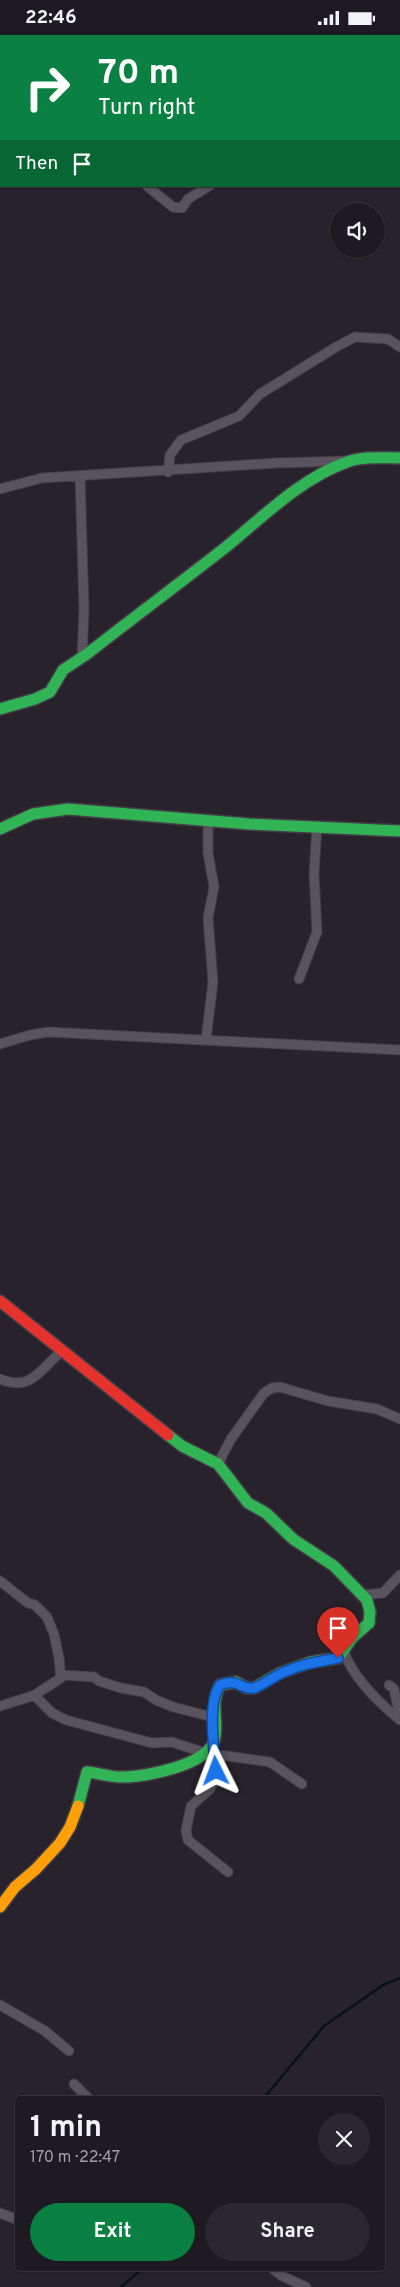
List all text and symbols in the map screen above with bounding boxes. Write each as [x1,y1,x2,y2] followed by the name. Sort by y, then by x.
[25,6,77,30] text: 22:46
[98,52,179,96] text: 70 m
[15,55,80,120] icon: right
[98,95,195,122] text: Turn right
[68,150,96,178] icon: arrive
[15,152,58,176] text: Then
[330,203,385,258] map controls
[330,203,385,258] button: sound
[317,1607,359,1658] pin
[324,1614,352,1642] icon: arrive
[189,1744,241,1796] position arrow
[30,2110,102,2147] text: 1 min
[318,2113,370,2165] button: close
[30,2148,120,2168] text: 170 m · 22:47
[30,2203,195,2261] button: Exit
[205,2203,370,2261] button: Share

